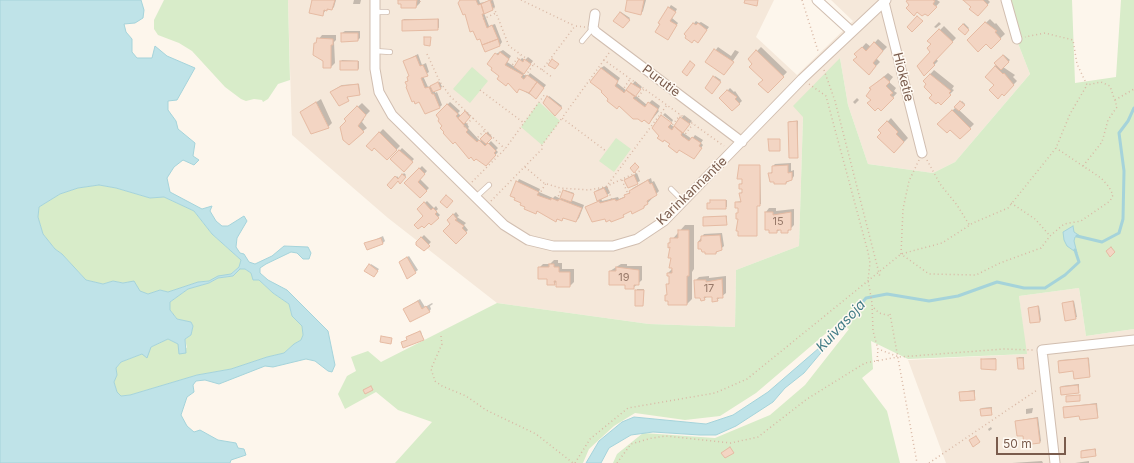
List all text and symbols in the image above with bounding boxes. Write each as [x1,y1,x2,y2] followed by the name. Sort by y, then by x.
[889,51,917,103] street label: Hioketie
[639,62,683,100] street label: Purutie
[654,154,730,228] street label: Karinkannantie
[772,215,784,229] house number: 15
[618,271,630,285] house number: 19
[704,282,714,296] house number: 17
[813,297,869,355] water label: Kuivasoja
[998,429,1068,455] scale bar
[1003,436,1032,451] text: 50 m

